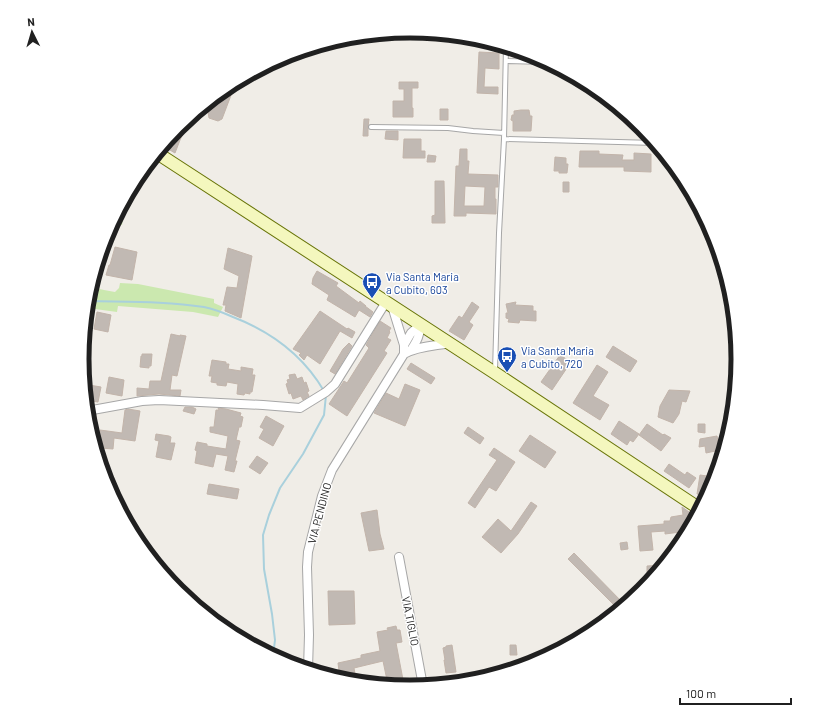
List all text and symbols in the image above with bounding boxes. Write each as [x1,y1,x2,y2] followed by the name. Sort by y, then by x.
[12,12,52,52] north arrow
[27,15,35,28] text: N
[386,270,459,296] place label: Via Santa Maria a Cubito, 603
[361,271,383,299] bus stop icon: Via Santa Maria a Cubito, 603
[521,344,594,370] place label: Via Santa Maria a Cubito, 720
[496,345,518,373] bus stop icon: Via Santa Maria a Cubito, 720
[305,481,333,545] street label: VIA PENDINO
[400,595,422,647] street label: VIA TIGLIO
[680,680,791,706] scale bar
[686,686,716,700] text: 100 m

